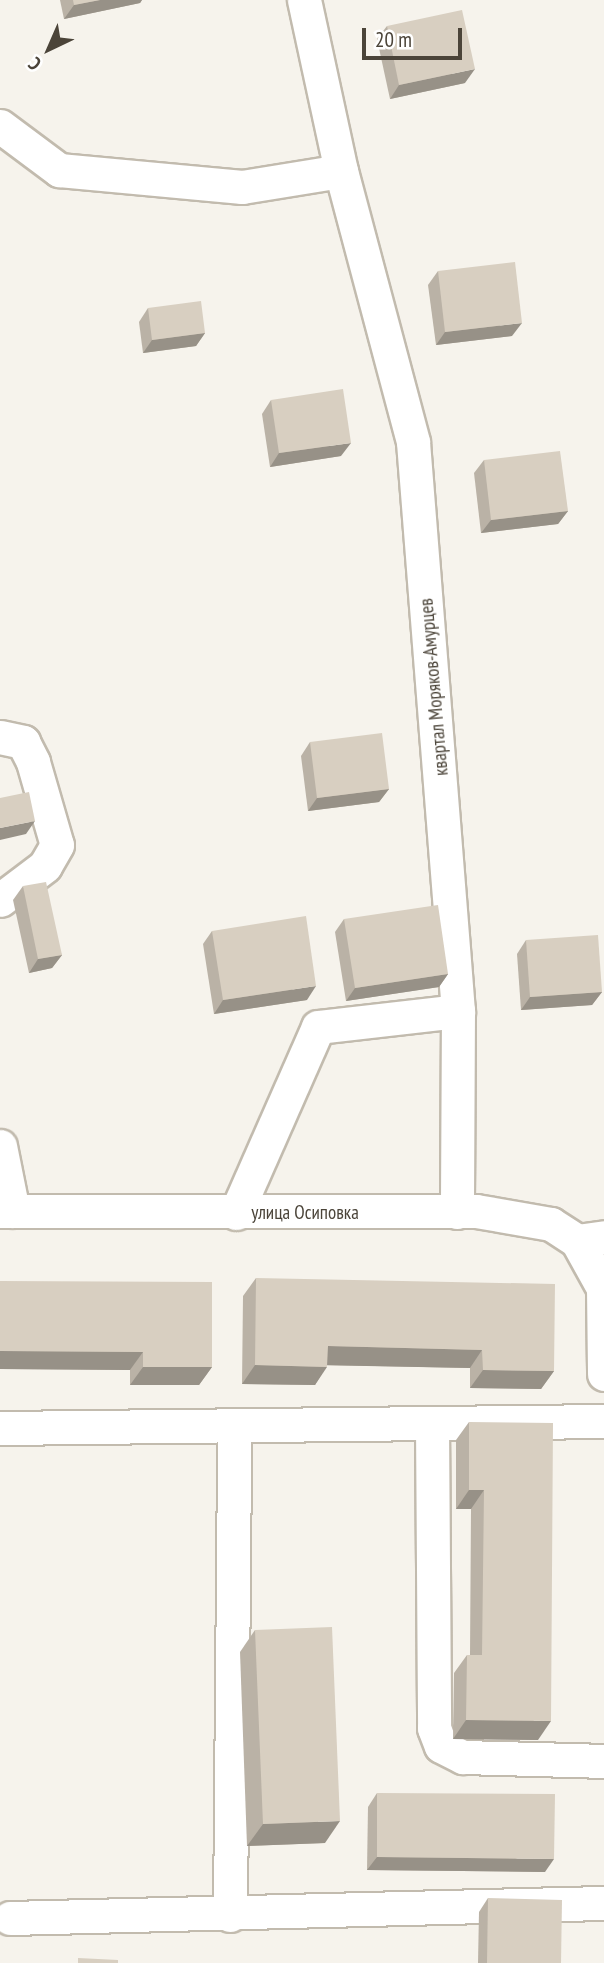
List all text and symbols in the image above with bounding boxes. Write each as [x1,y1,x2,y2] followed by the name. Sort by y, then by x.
[14,14,84,84] north arrow
[366,14,466,58] scale bar
[375,26,412,53] text: 20 m
[23,52,46,76] text: С
[415,597,453,777] street label: квартал Моряков-Амурцев
[251,1202,359,1224] street label: улица Осиповка

